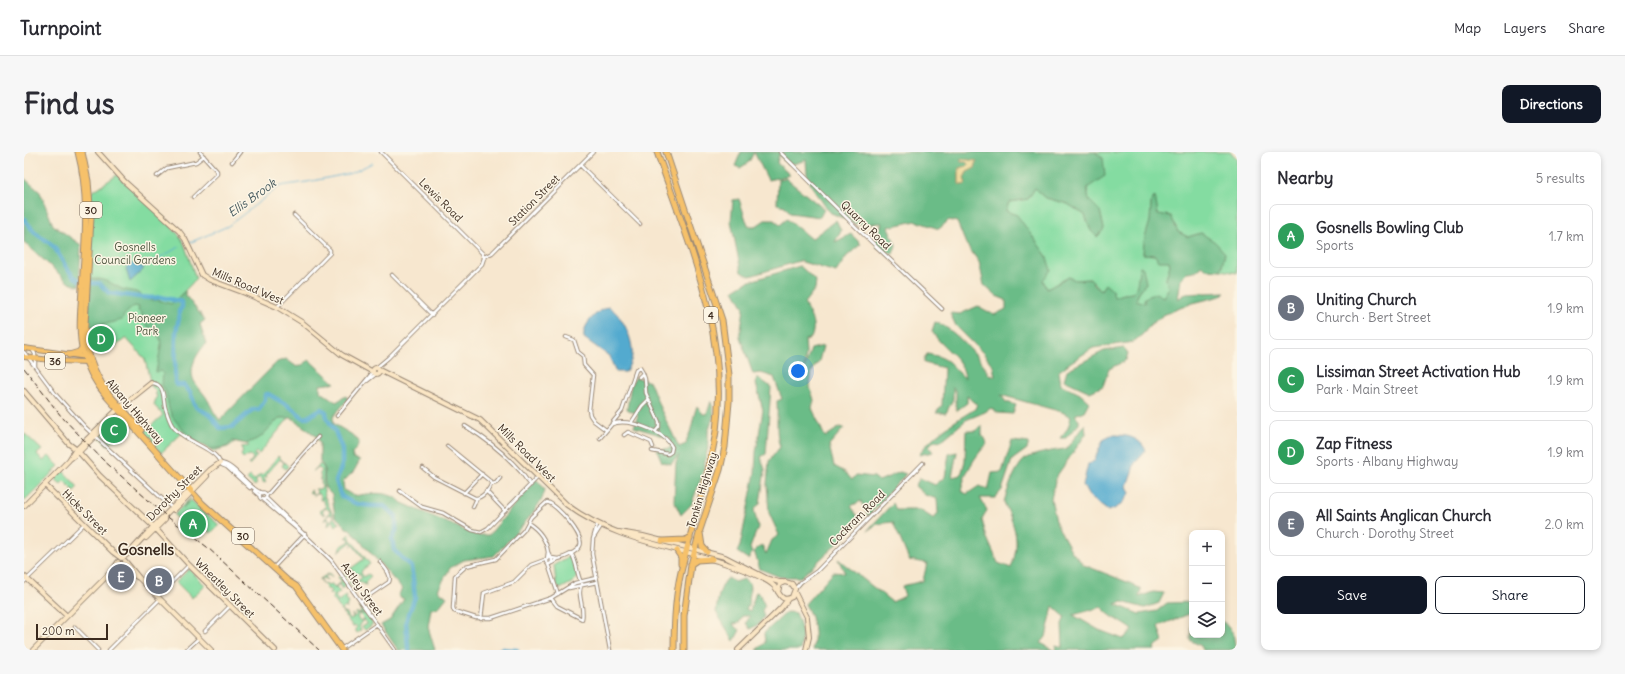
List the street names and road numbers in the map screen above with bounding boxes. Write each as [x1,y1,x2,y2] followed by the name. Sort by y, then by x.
[505,171,563,229] street label: Station Street
[416,175,466,225] street label: Lewis Road
[838,198,894,253] street label: Quarry Road
[80,202,102,218] road number: 30
[210,265,286,308] street label: Mills Road West
[704,307,718,323] road number: 4
[45,353,65,369] road number: 36
[103,376,167,446] street label: Albany Highway
[495,421,559,485] street label: Mills Road West
[684,450,720,530] street label: Tonkin Highway
[143,462,205,524] street label: Dorothy Street
[59,486,111,538] street label: Hicks Street
[826,487,888,549] street label: Cockram Road
[232,528,254,544] road number: 30
[192,555,258,621] street label: Wheatley Street
[338,560,386,619] street label: Astley Street

